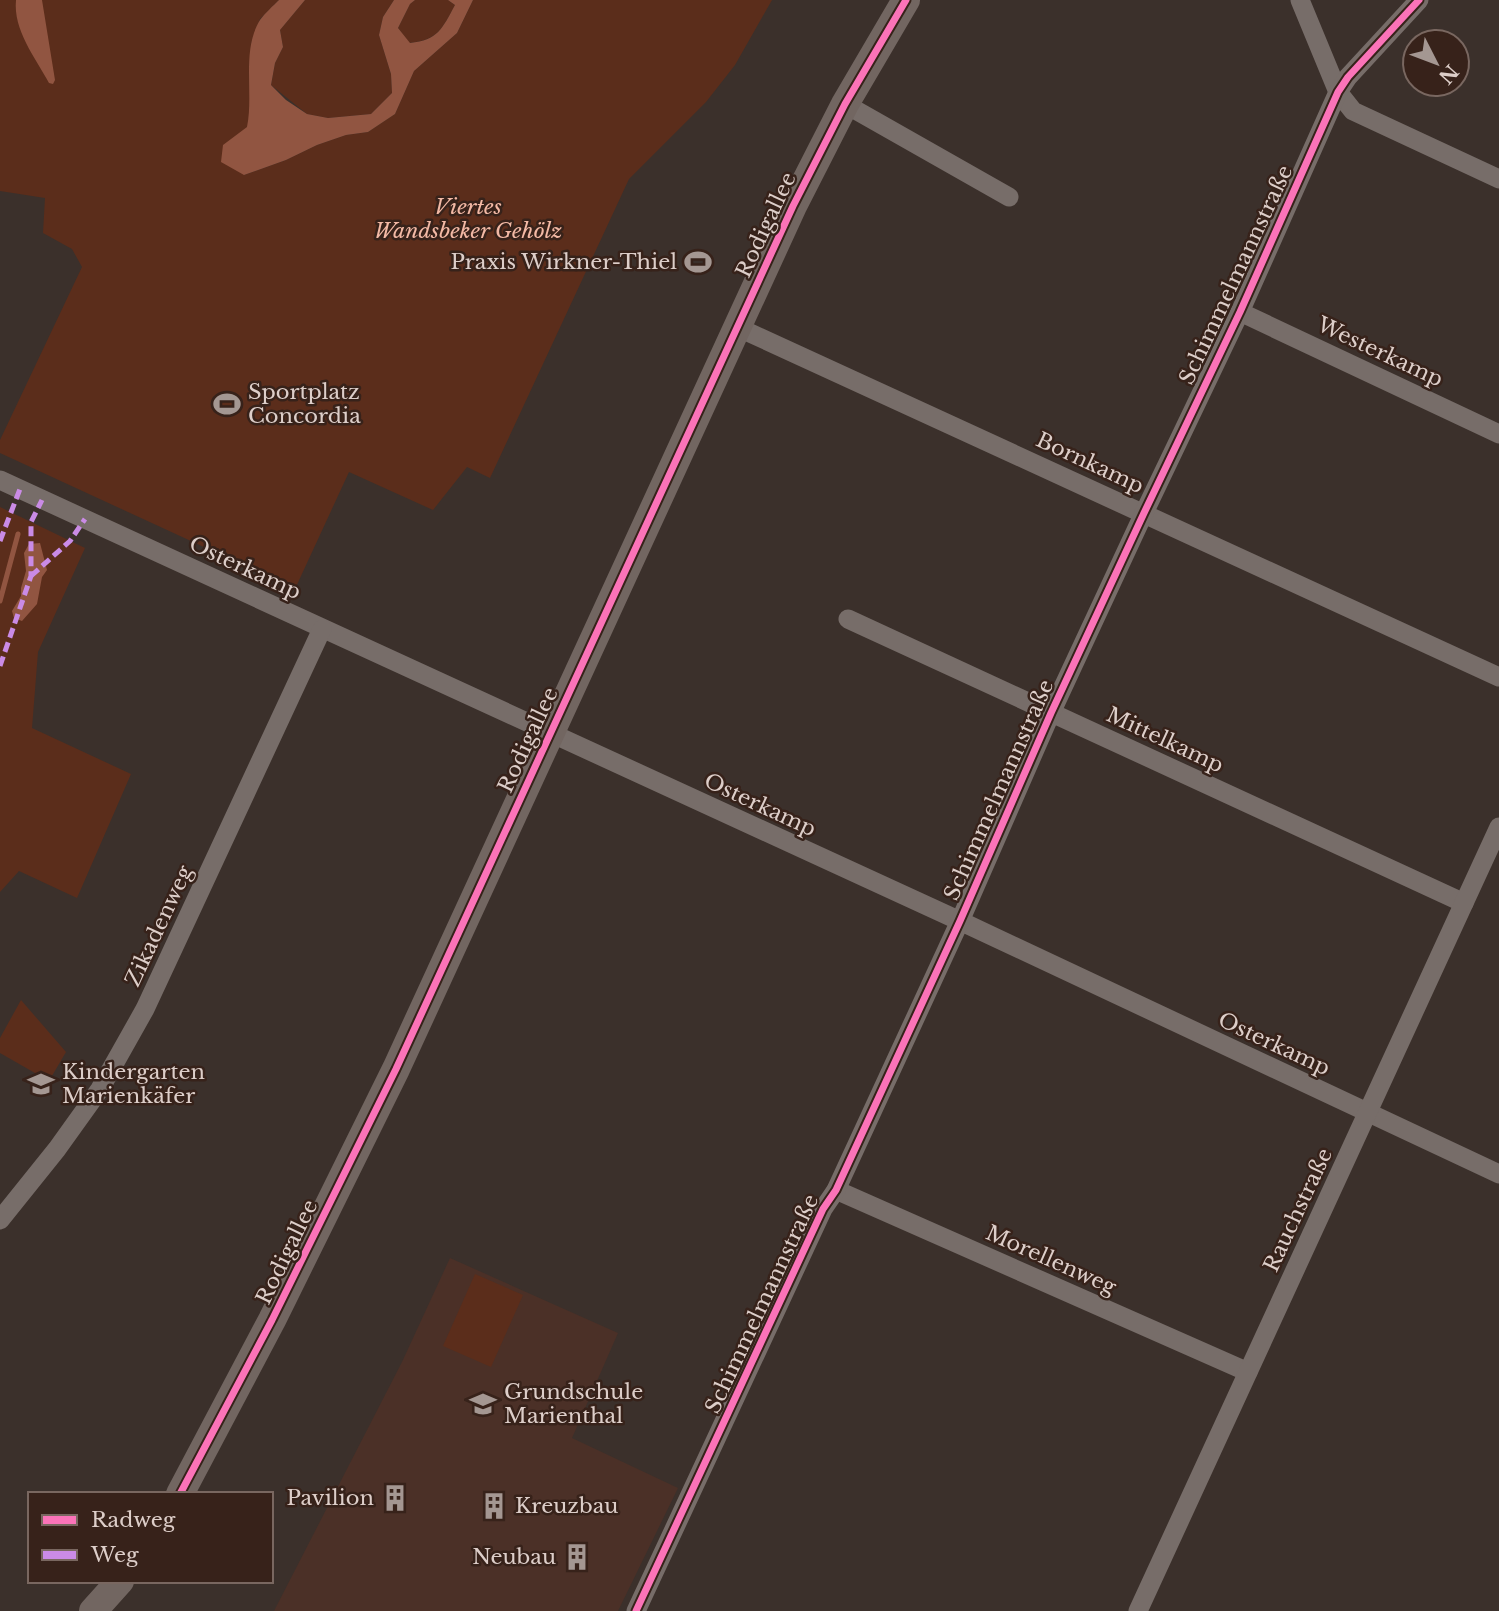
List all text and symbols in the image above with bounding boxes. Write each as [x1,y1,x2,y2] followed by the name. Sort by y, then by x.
[1401,28,1471,98] north arrow
[1434,60,1463,88] text: N
[1174,161,1298,389] street label: Schimmelmannstraße
[730,168,802,282] street label: Rodigallee
[374,194,562,244] park label: Viertes Wandsbeker Gehölz
[683,247,713,277] sports icon: Praxis Wirkner-Thiel
[450,249,677,275] place label: Praxis Wirkner-Thiel
[1312,311,1447,393] street label: Westerkamp
[248,379,361,429] place label: Sportplatz Concordia
[212,389,242,419] sports icon: Sportplatz Concordia
[1032,427,1148,499] street label: Bornkamp
[185,531,305,605] street label: Osterkamp
[939,676,1059,904] street label: Schimmelmannstraße
[492,683,564,797] street label: Rodigallee
[1102,702,1228,778] street label: Mittelkamp
[700,768,820,842] street label: Osterkamp
[120,861,198,991] street label: Zikadenweg
[1214,1007,1334,1081] street label: Osterkamp
[62,1059,205,1109] place label: Kindergarten Marienkäfer
[26,1069,56,1099] school or university icon: Kindergarten Marienkäfer
[1258,1144,1338,1276] street label: Rauchstraße
[700,1190,824,1418] street label: Schimmelmannstraße
[250,1195,324,1309] street label: Rodigallee
[982,1220,1121,1300] street label: Morellenweg
[504,1379,643,1429] place label: Grundschule Marienthal
[468,1389,498,1419] school or university icon: Grundschule Marienthal
[380,1483,410,1513] building icon: Pavilion
[286,1485,374,1511] place label: Pavilion
[479,1491,509,1521] building icon: Kreuzbau
[28,1492,273,1583] legend
[515,1493,618,1519] place label: Kreuzbau
[91,1507,176,1533] text: Radweg
[90,1542,139,1568] text: Weg
[562,1542,592,1572] building icon: Neubau
[472,1544,556,1570] place label: Neubau

